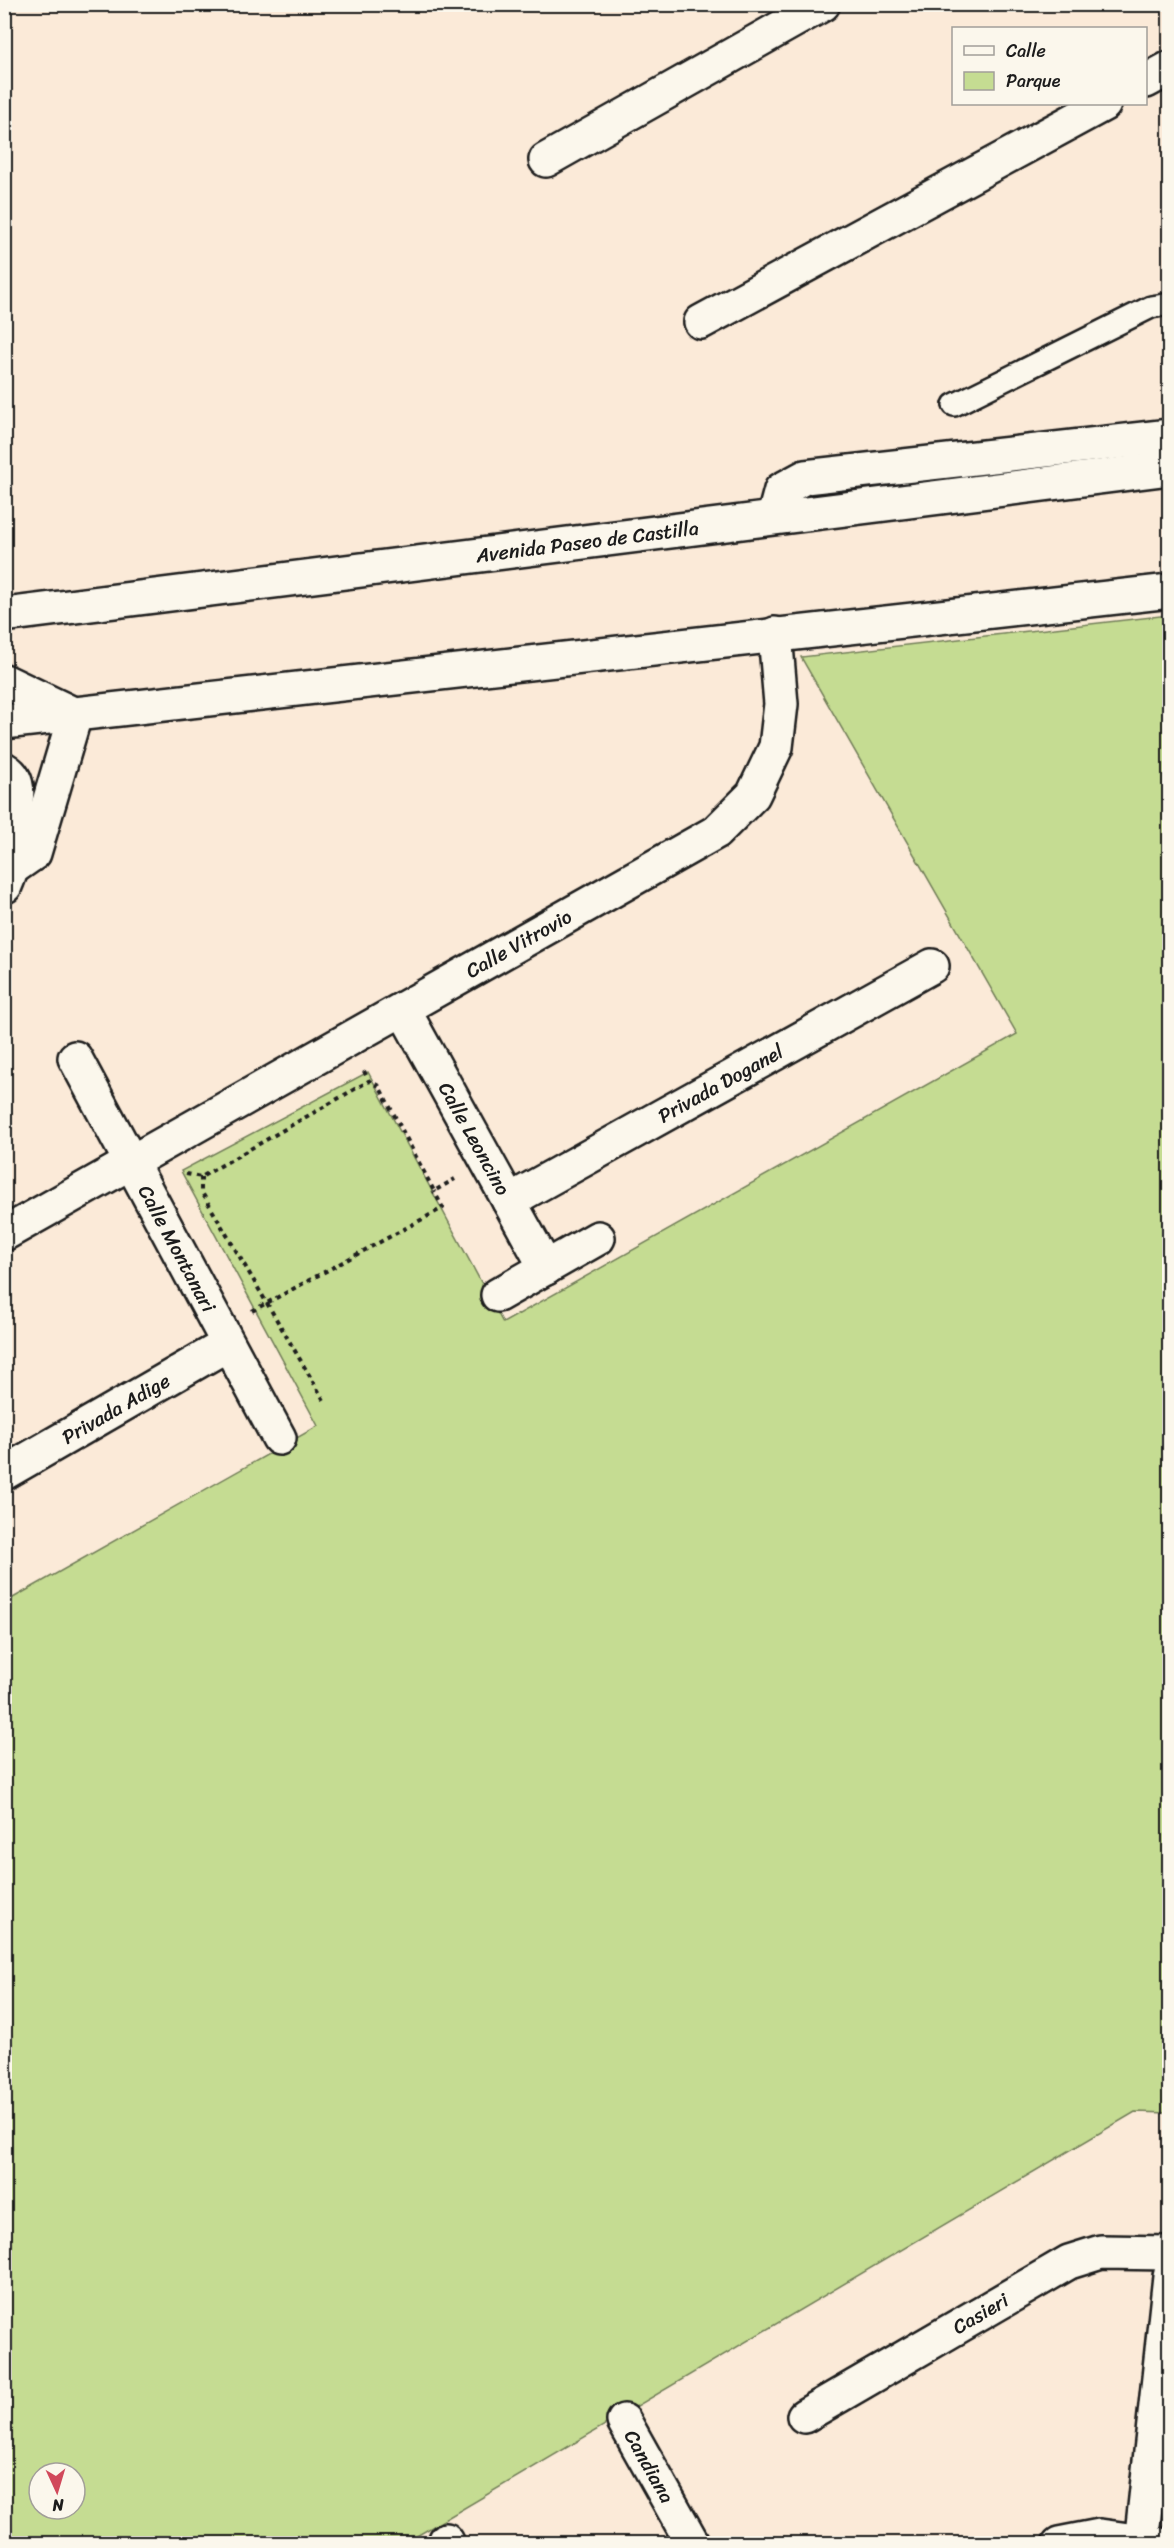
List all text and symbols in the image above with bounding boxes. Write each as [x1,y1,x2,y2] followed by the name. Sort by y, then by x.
[952,27,1147,105] legend
[1006,35,1046,67] text: Calle
[1006,65,1061,97] text: Parque
[473,510,701,573] street label: Avenida Paseo de Castilla
[459,899,579,988] street label: Calle Vitrovio
[651,1034,790,1133] street label: Privada Doganel
[429,1075,520,1202] street label: Calle Leoncino
[128,1178,226,1319] street label: Calle Montanari
[55,1363,177,1454] street label: Privada Adige
[945,2282,1017,2344] street label: Casieri
[615,2423,684,2510] street label: Candiana
[27,2461,87,2521] north arrow
[51,2491,66,2520] text: N

